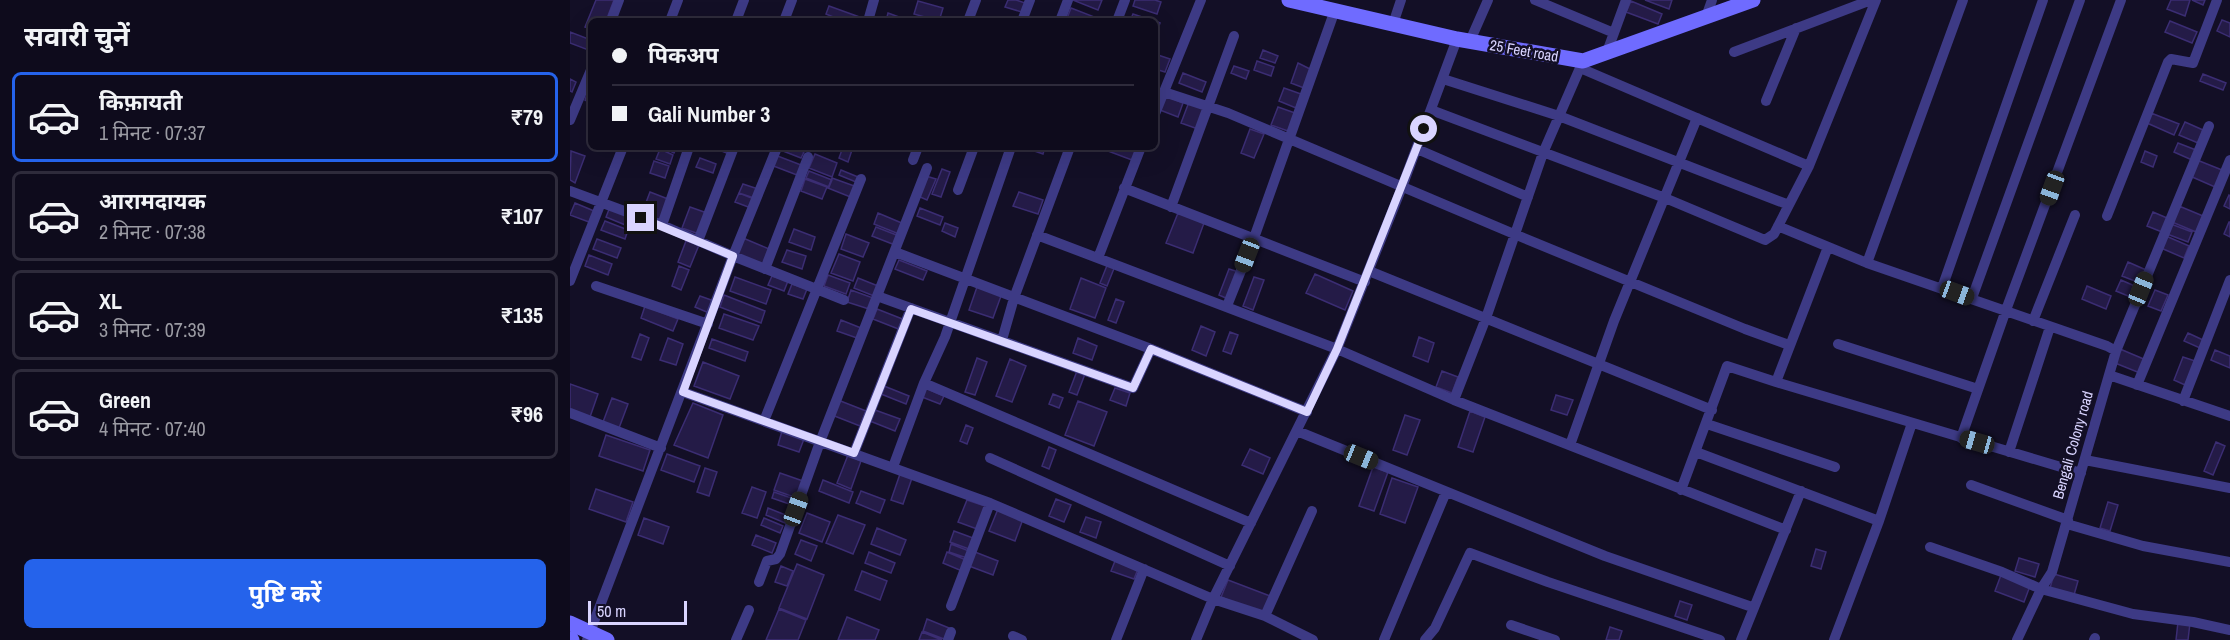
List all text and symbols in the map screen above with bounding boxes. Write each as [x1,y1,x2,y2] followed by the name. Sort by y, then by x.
[24,18,130,54] text: सवारी चुनें
[1488,34,1560,67] street label: 25 Feet road
[648,40,719,70] text: पिकअप
[99,87,183,117] text: किफ़ायती
[27,90,81,144] icon: car
[648,99,770,129] text: Gali Number 3
[510,102,543,132] text: ₹79
[1410,115,1437,142] route start
[99,119,206,146] text: 1 मिनट · 07:37
[2037,168,2067,208] car
[99,186,206,216] text: आरामदायक
[27,189,81,243] icon: car
[500,201,543,231] text: ₹107
[627,204,654,231] route end
[99,218,206,245] text: 2 मिनट · 07:38
[1232,235,1262,275] car
[2126,269,2156,309] car
[1937,278,1977,308] car
[99,286,122,316] text: XL
[27,288,81,342] icon: car
[500,300,543,330] text: ₹135
[99,316,206,343] text: 3 मिनट · 07:39
[99,385,151,415] text: Green
[27,387,81,441] icon: car
[2047,388,2098,501] street label: Bengali Colony road
[510,399,543,429] text: ₹96
[99,415,206,442] text: 4 मिनट · 07:40
[1957,428,1997,456] car
[1341,442,1381,472] car
[781,489,811,529] car
[24,559,546,628] button: पुष्टि करें
[588,598,687,626] scale bar
[597,600,626,622] text: 50 m

